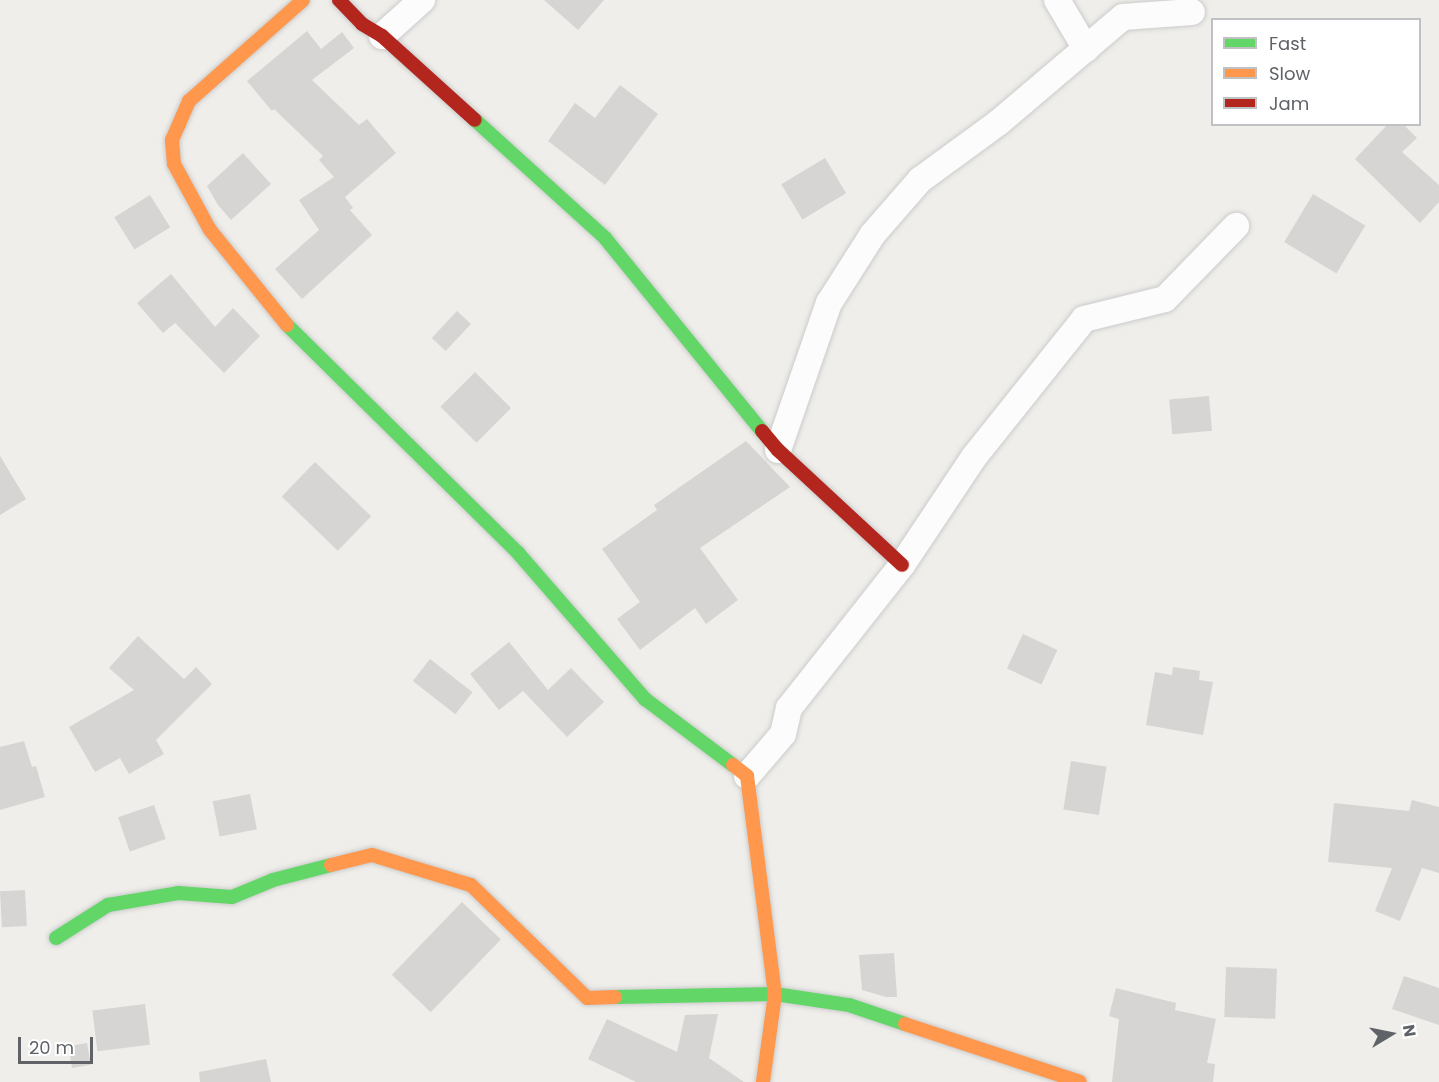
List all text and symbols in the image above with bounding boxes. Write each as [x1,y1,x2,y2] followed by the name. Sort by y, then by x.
[1211,18,1421,126] legend
[1269,31,1306,56] text: Fast
[1269,61,1310,86] text: Slow
[1269,91,1309,116] text: Jam
[1361,1004,1421,1064] north arrow
[1397,1023,1422,1039] text: N
[21,1025,96,1063] scale bar
[29,1035,74,1060] text: 20 m

